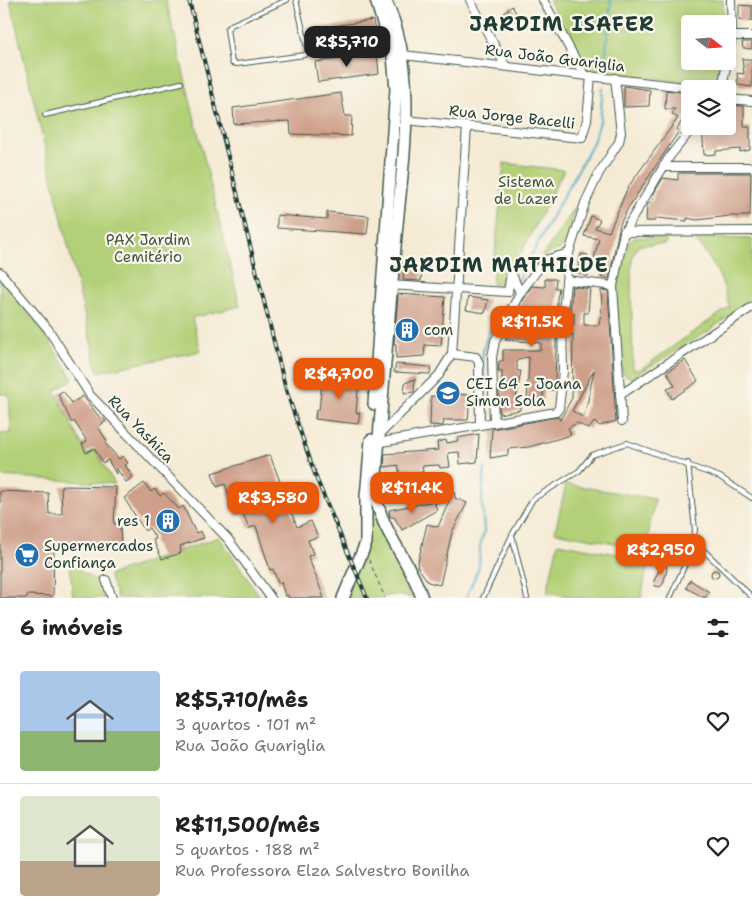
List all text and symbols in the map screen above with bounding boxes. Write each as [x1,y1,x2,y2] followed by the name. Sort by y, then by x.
[469,11,655,37] district label: JARDIM ISAFER
[681,15,736,70] north arrow
[681,15,736,135] map controls
[301,26,393,68] pin: R$5,710
[315,31,379,52] text: R$5,710
[484,39,627,77] street label: Rua João Guariglia
[681,80,736,135] button: layers
[448,100,576,134] street label: Rua Jorge Bacelli
[494,172,558,209] park label: Sistema de Lazer
[106,230,190,267] park label: PAX Jardim Cemitério
[389,252,609,278] district label: JARDIM MATHILDE
[486,306,578,348] pin: R$11.5K
[501,311,563,332] text: R$11.5K
[394,317,420,343] building icon: com
[424,320,453,340] place label: com
[293,358,385,400] pin: R$4,700
[304,363,374,384] text: R$4,700
[466,374,582,411] place label: CEI 64 - Joana Simon Sola
[435,380,461,406] school or university icon: CEI 64 - Joana Simon Sola
[104,391,179,468] street label: Rua Yashica
[366,472,458,514] pin: R$11.4K
[381,477,443,498] text: R$11.4K
[227,482,319,524] pin: R$3,580
[238,487,308,508] text: R$3,580
[155,508,181,534] building icon: res 1
[117,511,150,531] place label: res 1
[615,534,707,576] pin: R$2,950
[44,536,153,573] place label: Supermercados Confiança
[627,539,695,560] text: R$2,950
[14,542,40,568] supermarket icon: Supermercados Confiança
[20,614,123,642] text: 6 imóveis
[704,614,732,642] icon: filters
[175,686,308,714] text: R$5,710/mês
[60,691,120,751] icon: home
[704,707,732,735] icon: heart
[175,714,316,735] text: 3 quartos · 101 m²
[175,735,325,756] text: Rua João Guariglia
[175,811,320,839] text: R$11,500/mês
[60,816,120,876] icon: home
[704,832,732,860] icon: heart
[175,839,320,860] text: 5 quartos · 188 m²
[175,860,469,881] text: Rua Professora Elza Salvestro Bonilha

